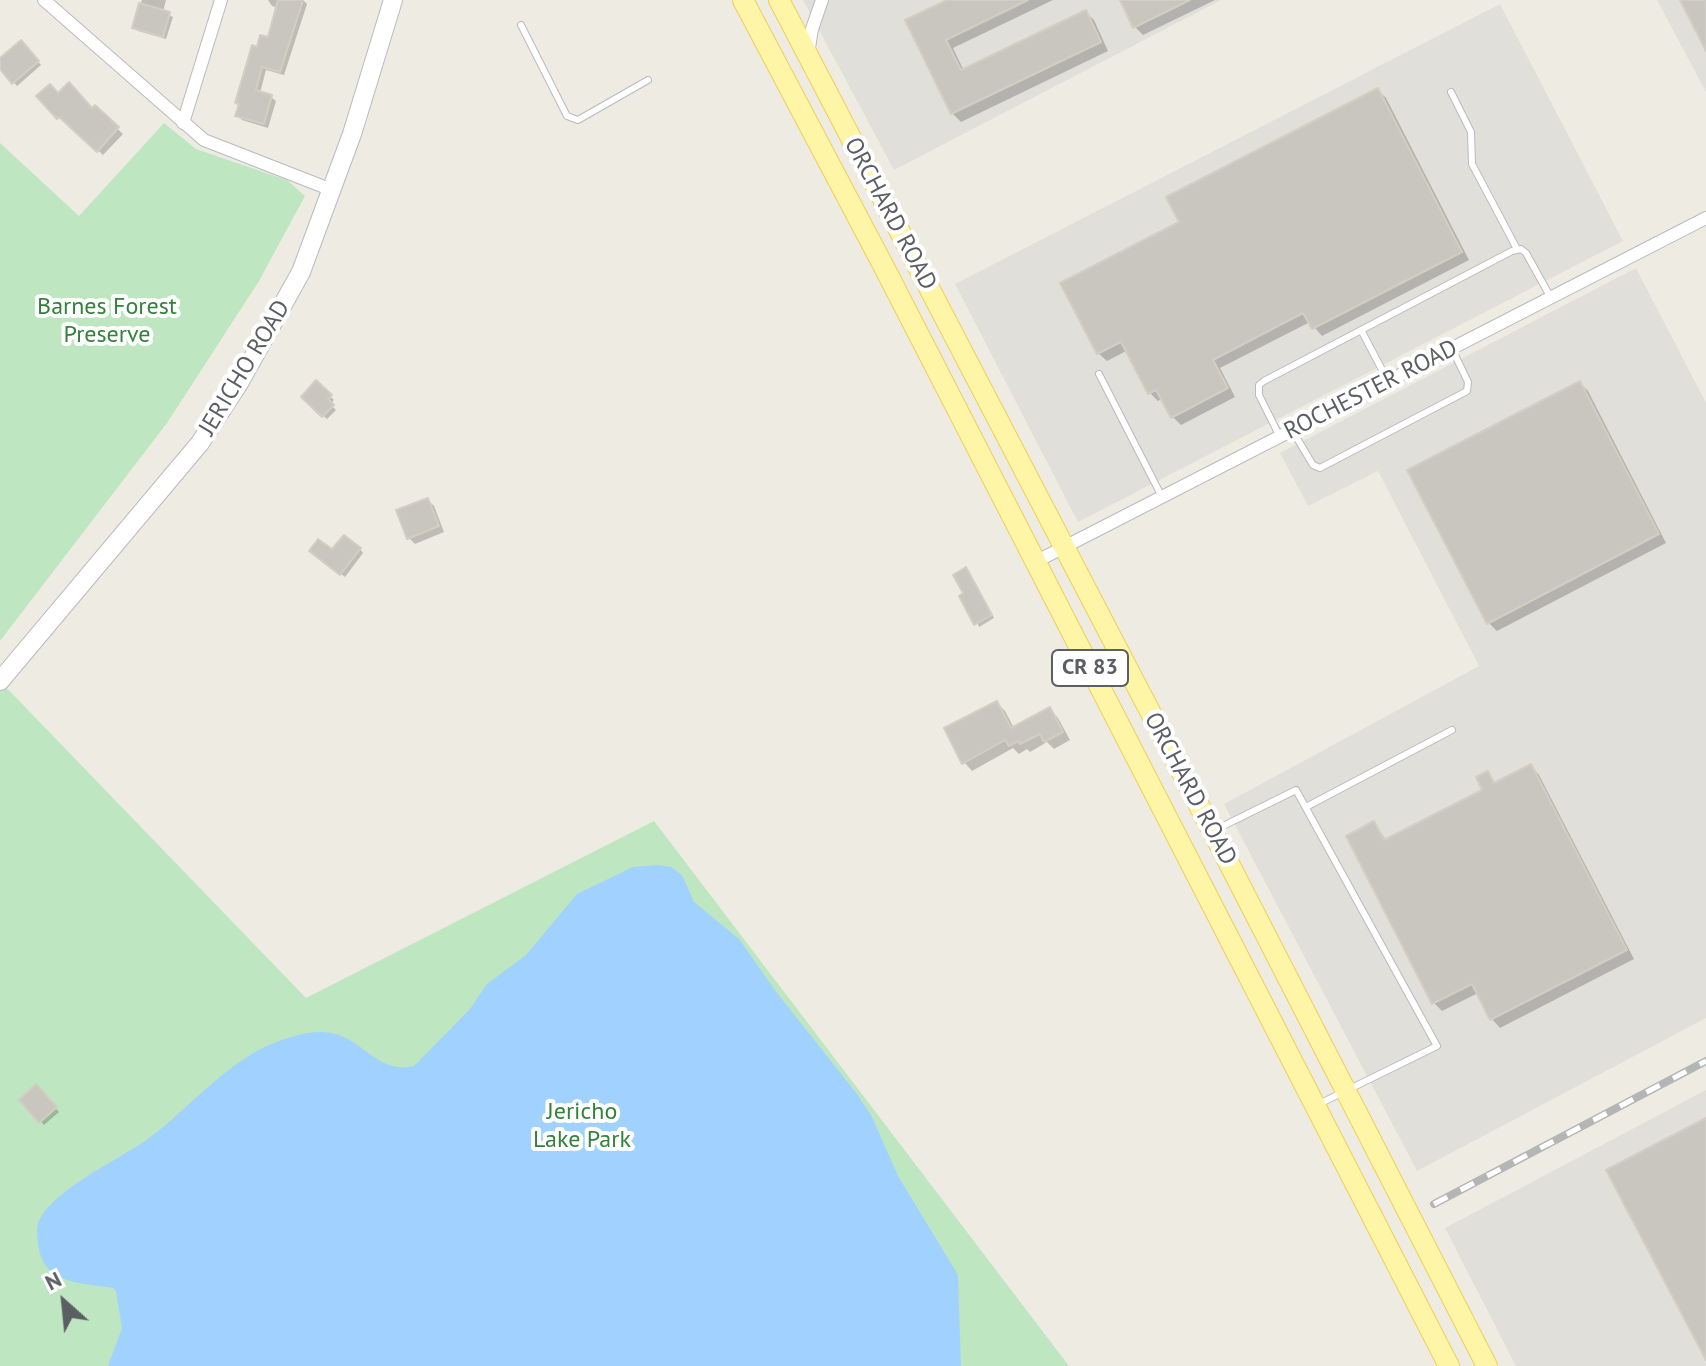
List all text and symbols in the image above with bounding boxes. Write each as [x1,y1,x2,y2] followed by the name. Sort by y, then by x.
[838,133,942,295] street label: ORCHARD ROAD
[37,293,177,349] park label: Barnes Forest Preserve
[193,295,297,441] street label: JERICHO ROAD
[1279,334,1463,446] street label: ROCHESTER ROAD
[1052,650,1128,686] road number: CR 83
[1138,708,1242,870] street label: ORCHARD ROAD
[533,1098,631,1154] park label: Jericho Lake Park
[24,1262,104,1342] north arrow
[40,1265,66,1296] text: N

